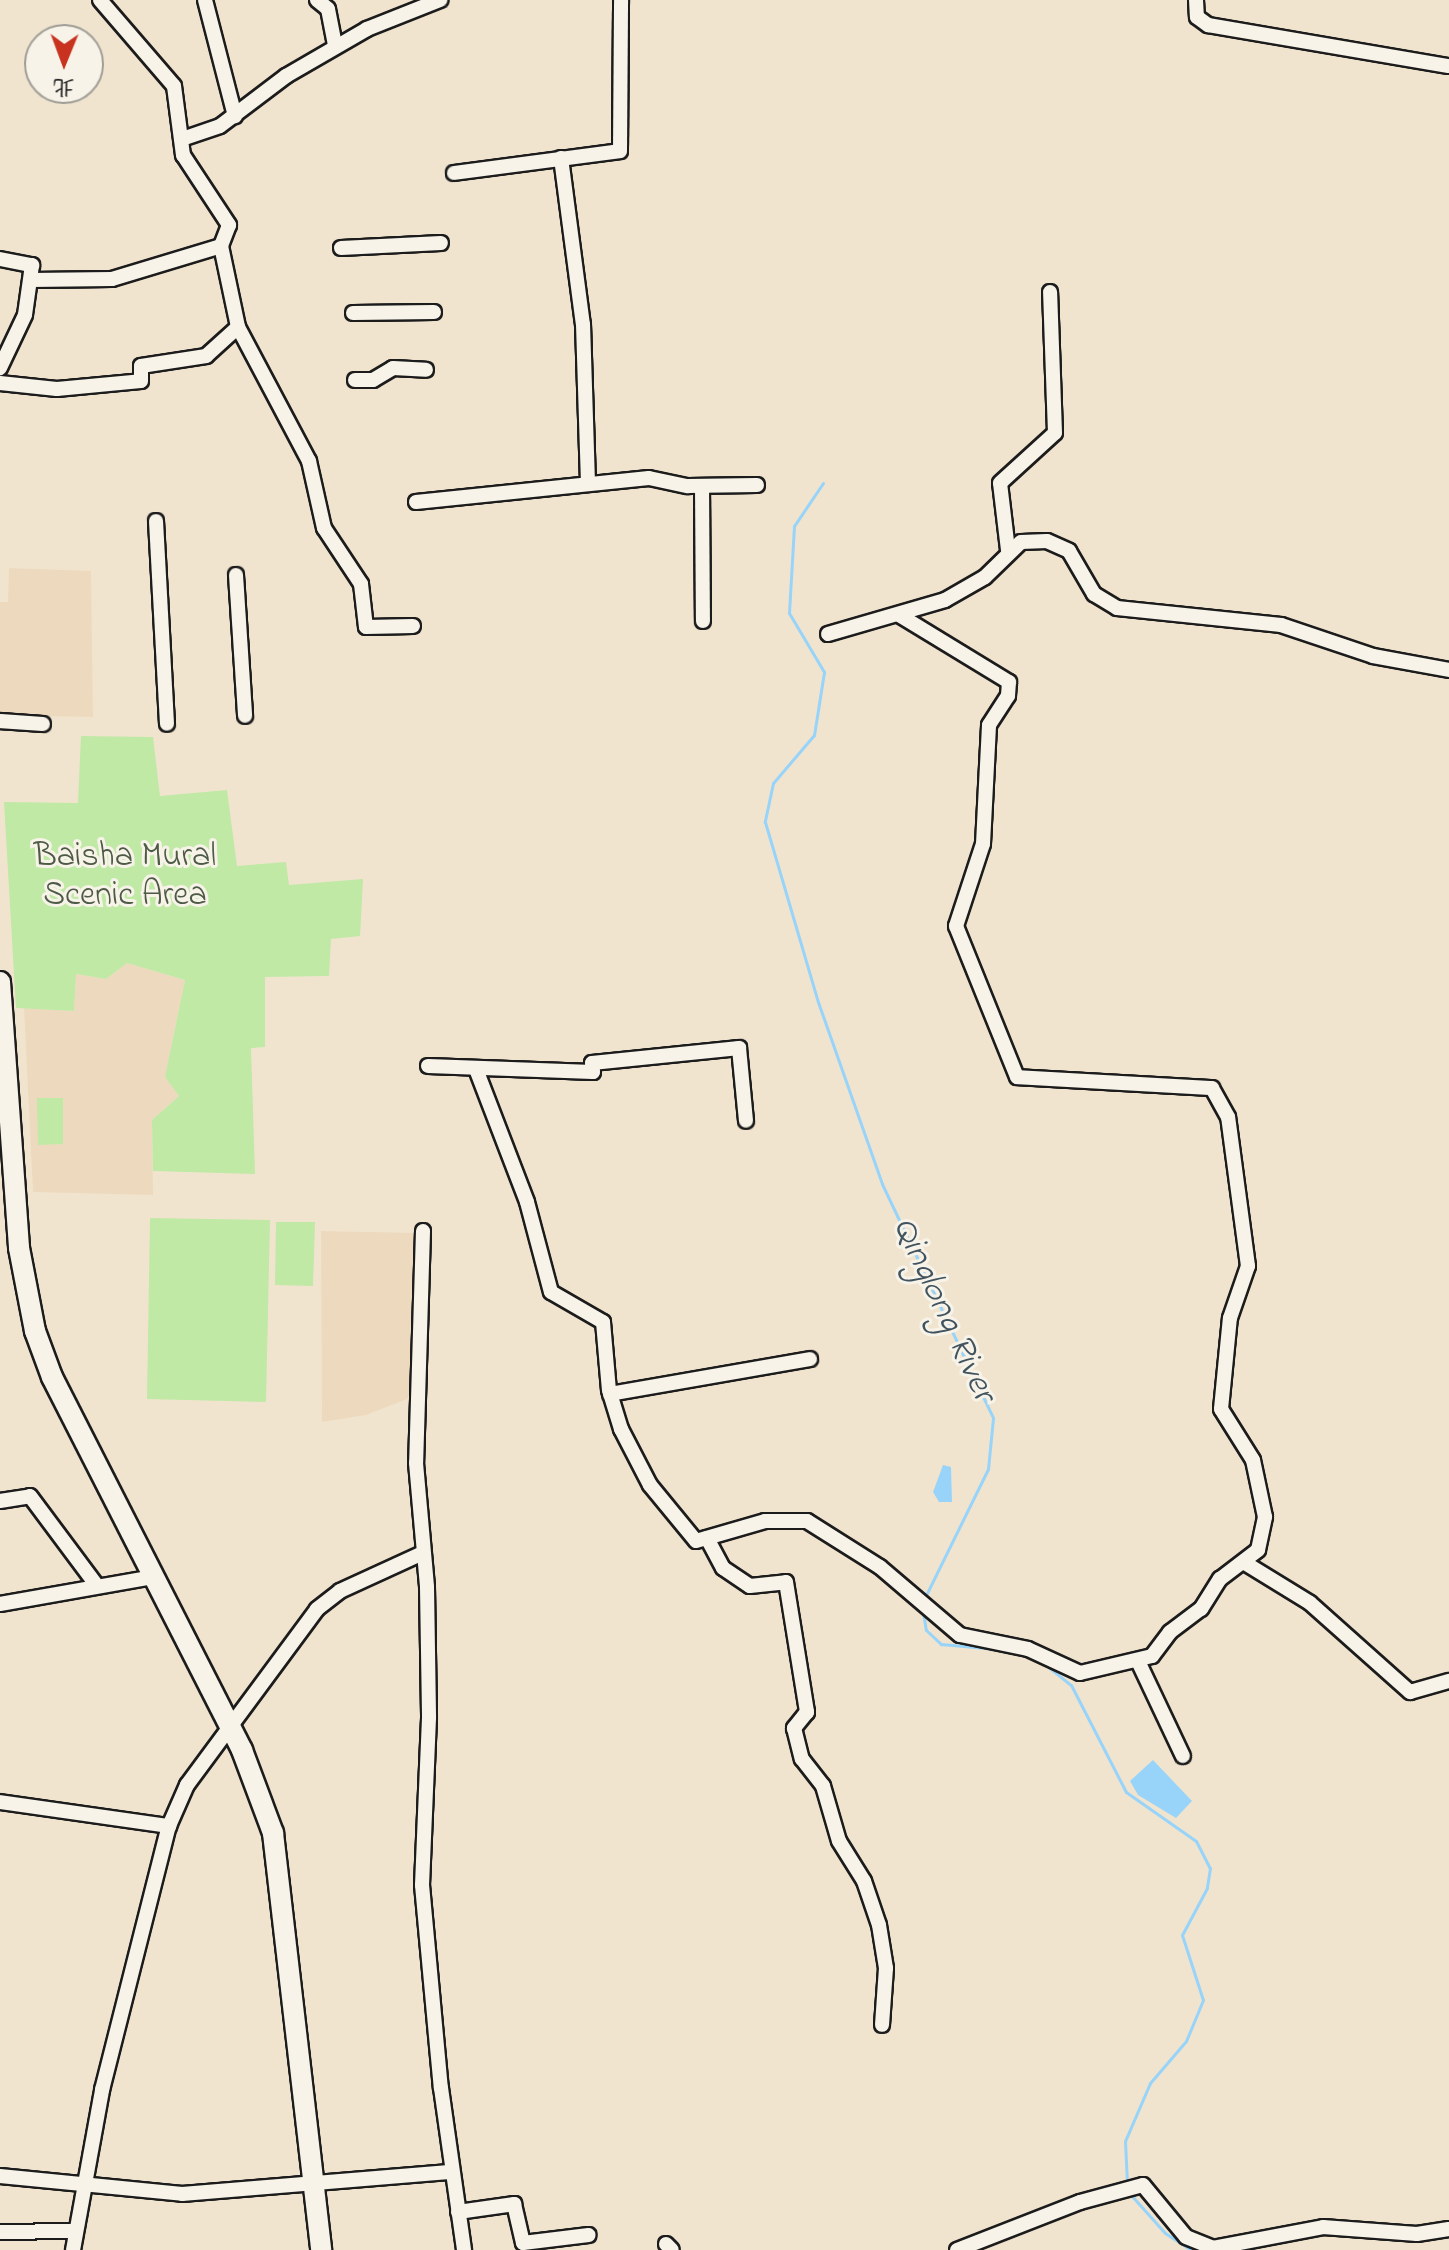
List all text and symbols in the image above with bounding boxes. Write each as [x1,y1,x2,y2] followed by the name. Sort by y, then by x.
[24,24,104,104] north arrow
[52,70,75,102] text: 北
[34,837,216,916] park label: Baisha Mural Scenic Area
[881,1211,1005,1409] water label: Qinglong River

